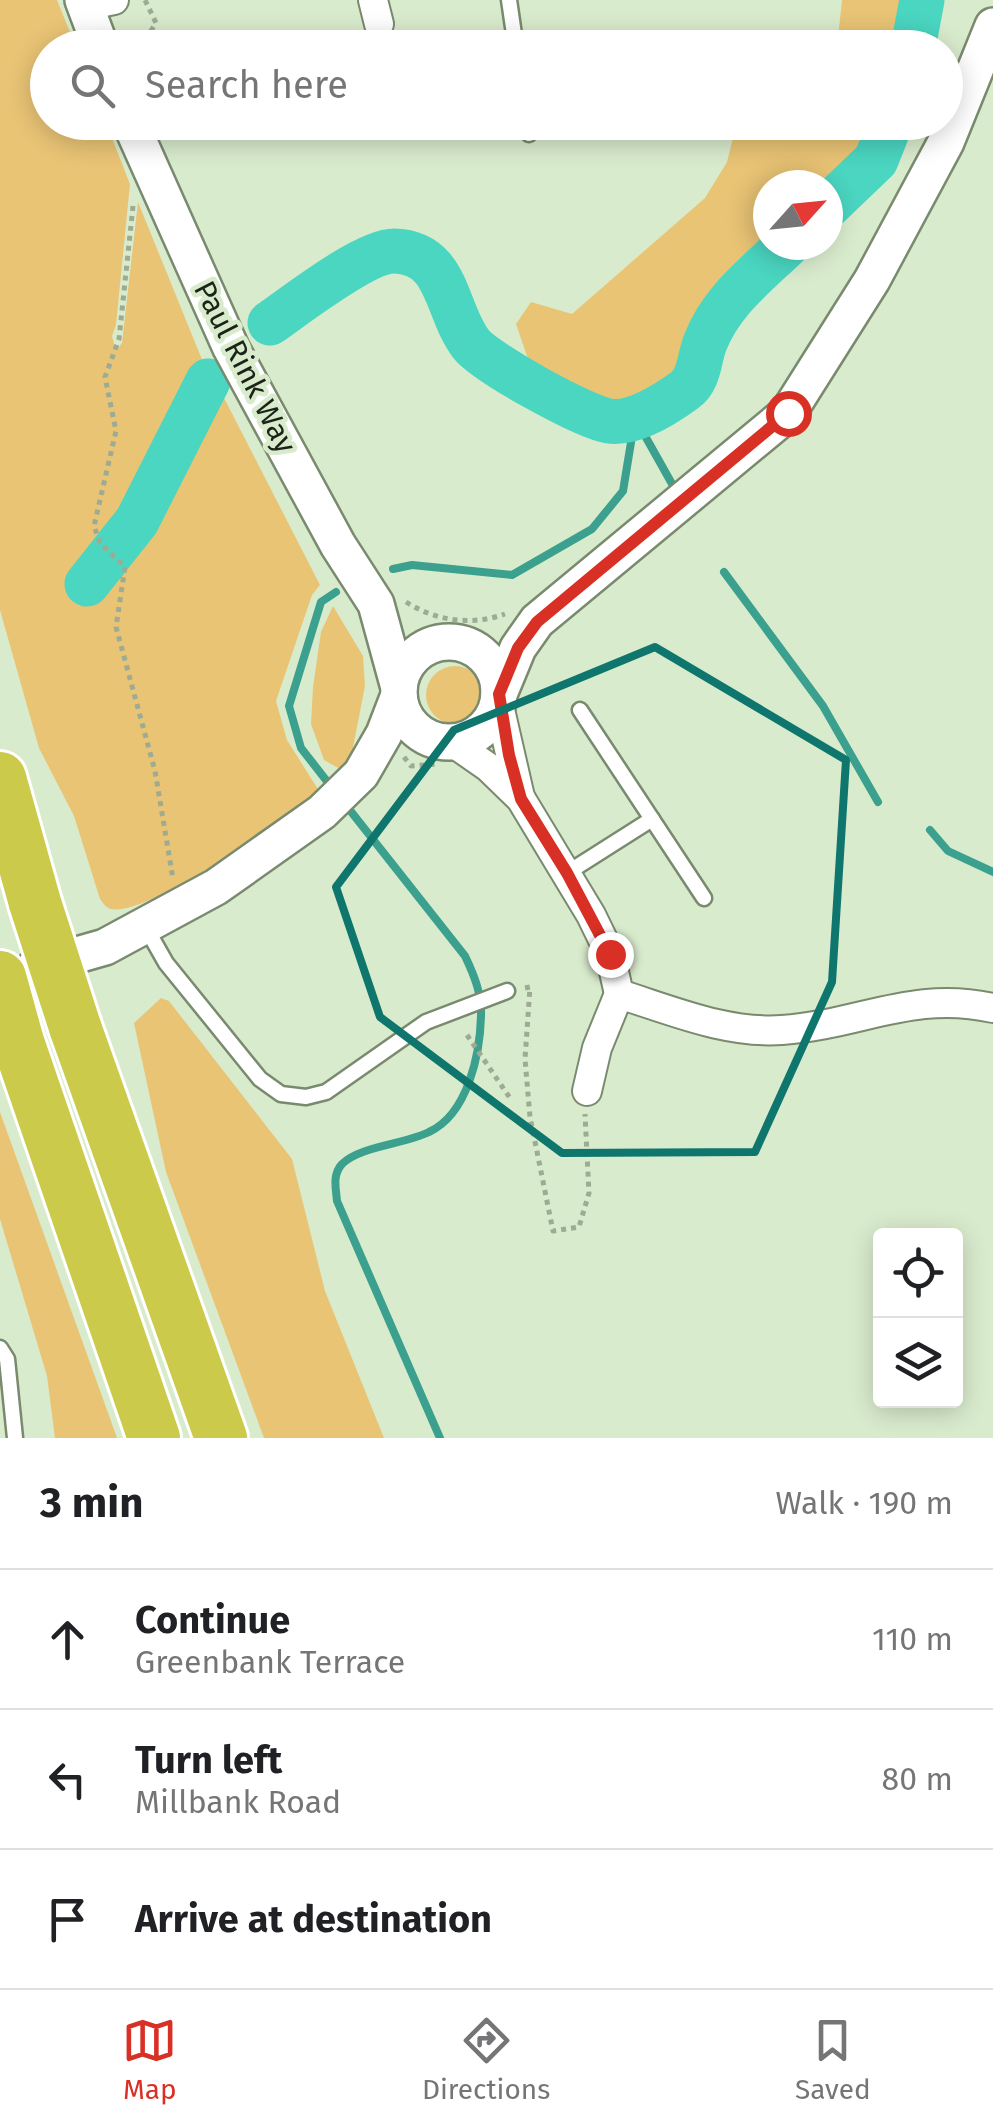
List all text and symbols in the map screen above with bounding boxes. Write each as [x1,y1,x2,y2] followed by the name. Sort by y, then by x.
[30,30,963,140] search box
[65,58,120,113] icon: search
[145,62,348,108] text: Search here
[753,170,843,260] north arrow
[186,275,304,459] street label: Paul Rink Way
[766,391,812,437] route start
[588,932,634,978] route end
[873,1228,963,1408] map controls
[873,1228,963,1318] button: locate
[873,1318,963,1408] button: layers
[40,1478,143,1528] text: 3 min
[776,1484,953,1522] text: Walk · 190 m
[135,1597,290,1643] text: Continue
[40,1612,95,1667] icon: ahead
[872,1620,953,1658] text: 110 m
[135,1643,405,1681] text: Greenbank Terrace
[135,1737,282,1783] text: Turn left
[40,1752,95,1807] icon: left
[882,1760,953,1798] text: 80 m
[135,1783,341,1821] text: Millbank Road
[40,1892,95,1947] icon: arrive
[135,1896,492,1942] text: Arrive at destination
[122,2013,177,2106] tab: Map
[422,2013,550,2106] tab: Directions
[795,2013,871,2106] tab: Saved

